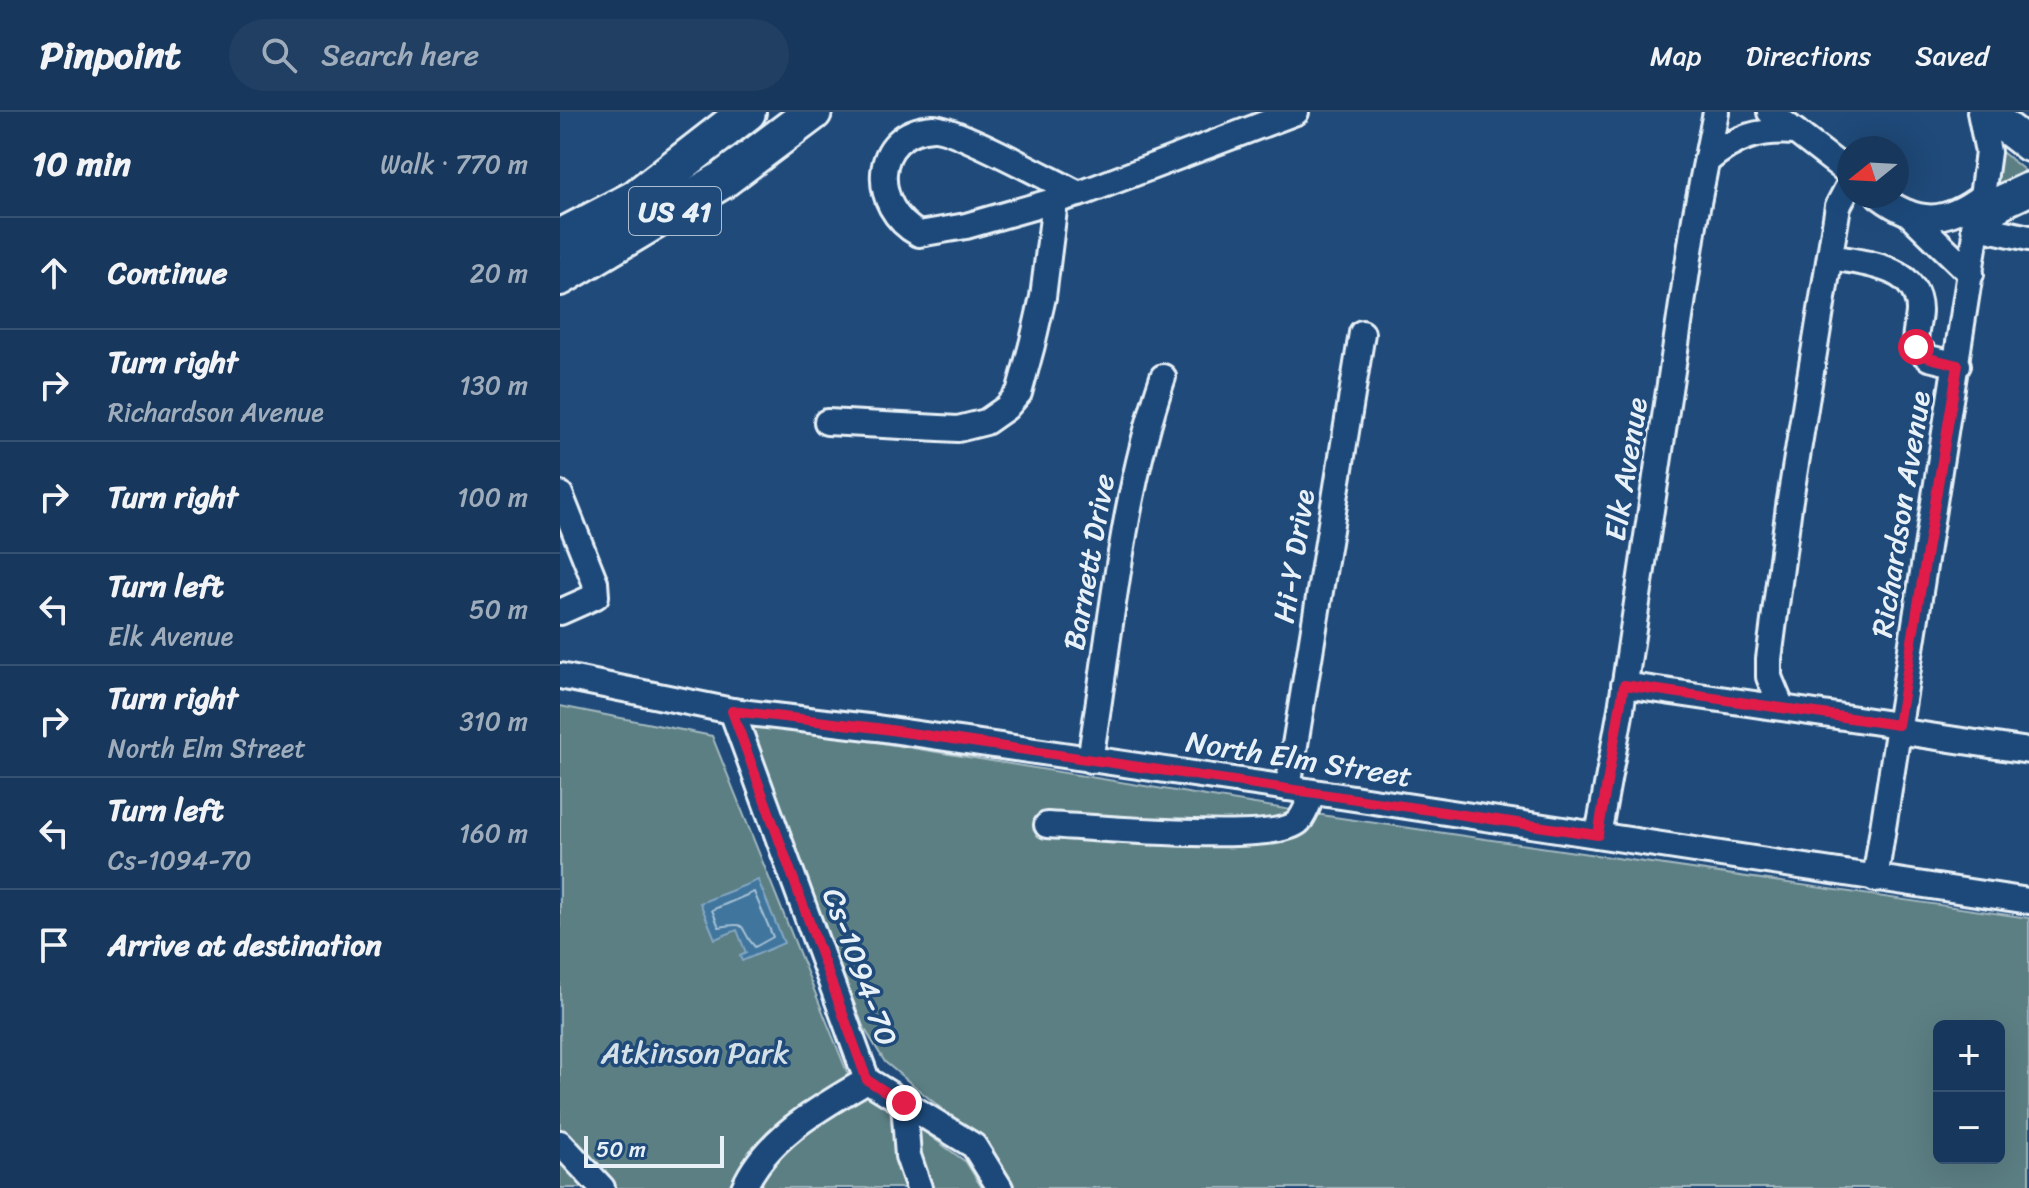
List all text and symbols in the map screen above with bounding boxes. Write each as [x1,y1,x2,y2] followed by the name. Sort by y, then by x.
[229,19,789,91] search box
[40,22,181,89] text: Pinpoint
[321,28,479,82] text: Search here
[1650,31,1702,80] text: Map
[1746,31,1871,80] text: Directions
[1915,31,1989,80] text: Saved
[257,33,301,77] icon: search
[32,134,131,194] text: 10 min
[1837,136,1909,208] north arrow
[380,141,528,187] text: Walk · 770 m
[629,187,721,235] road number: US 41
[108,246,227,300] text: Continue
[470,250,528,296] text: 20 m
[32,251,76,295] icon: ahead
[1898,329,1934,365] route start
[108,335,238,389] text: Turn right
[459,362,528,408] text: 130 m
[32,363,76,407] icon: right
[1855,387,1947,641] street label: Richardson Avenue
[108,389,324,435] text: Richardson Avenue
[1588,393,1664,545] street label: Elk Avenue
[1047,469,1131,655] street label: Barnett Drive
[108,470,238,524] text: Turn right
[457,474,528,520] text: 100 m
[32,475,76,519] icon: right
[1257,485,1331,627] street label: Hi-Y Drive
[108,559,224,613] text: Turn left
[469,586,528,632] text: 50 m
[32,587,76,631] icon: left
[108,613,233,659] text: Elk Avenue
[108,671,238,725] text: Turn right
[459,698,528,744] text: 310 m
[32,699,76,743] icon: right
[1182,714,1416,804] street label: North Elm Street
[108,725,306,771] text: North Elm Street
[108,783,224,837] text: Turn left
[459,810,528,856] text: 160 m
[32,811,76,855] icon: left
[108,837,251,883] text: Cs-1094-70
[806,880,914,1054] street label: Cs-1094-70
[108,918,382,972] text: Arrive at destination
[32,923,76,967] icon: arrive
[1933,1020,2005,1164] map controls
[1933,1020,2005,1092] button: +
[600,1026,790,1080] park label: Atkinson Park
[886,1085,922,1121] route end
[1933,1092,2005,1164] button: −
[596,1130,646,1169] text: 50 m
[584,1132,724,1168] scale bar

